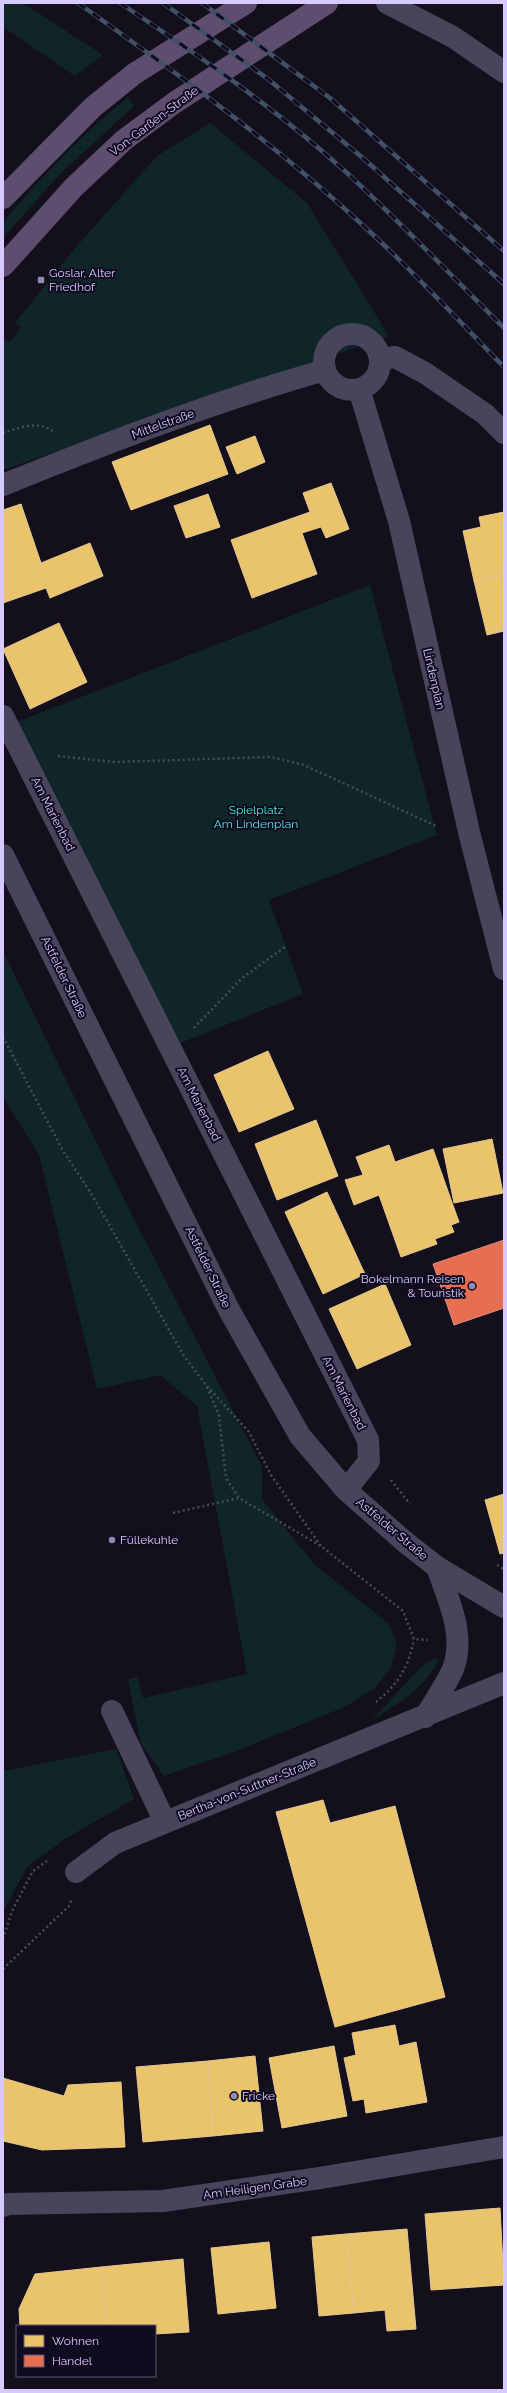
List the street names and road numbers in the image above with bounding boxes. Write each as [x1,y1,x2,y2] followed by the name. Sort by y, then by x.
[107,83,201,159] street label: Von-Garßen-Straße
[130,406,196,442] street label: Mittelstraße
[420,647,448,711] street label: Lindenplan
[28,775,78,853] street label: Am Marienbad
[38,934,90,1020] street label: Astfelder Straße
[174,1065,224,1143] street label: Am Marienbad
[182,1224,234,1310] street label: Astfelder Straße
[319,1354,369,1432] street label: Am Marienbad
[353,1495,431,1563] street label: Astfelder Straße
[176,1755,318,1823] street label: Bertha-von-Suttner-Straße
[202,2174,308,2202] street label: Am Heiligen Grabe

